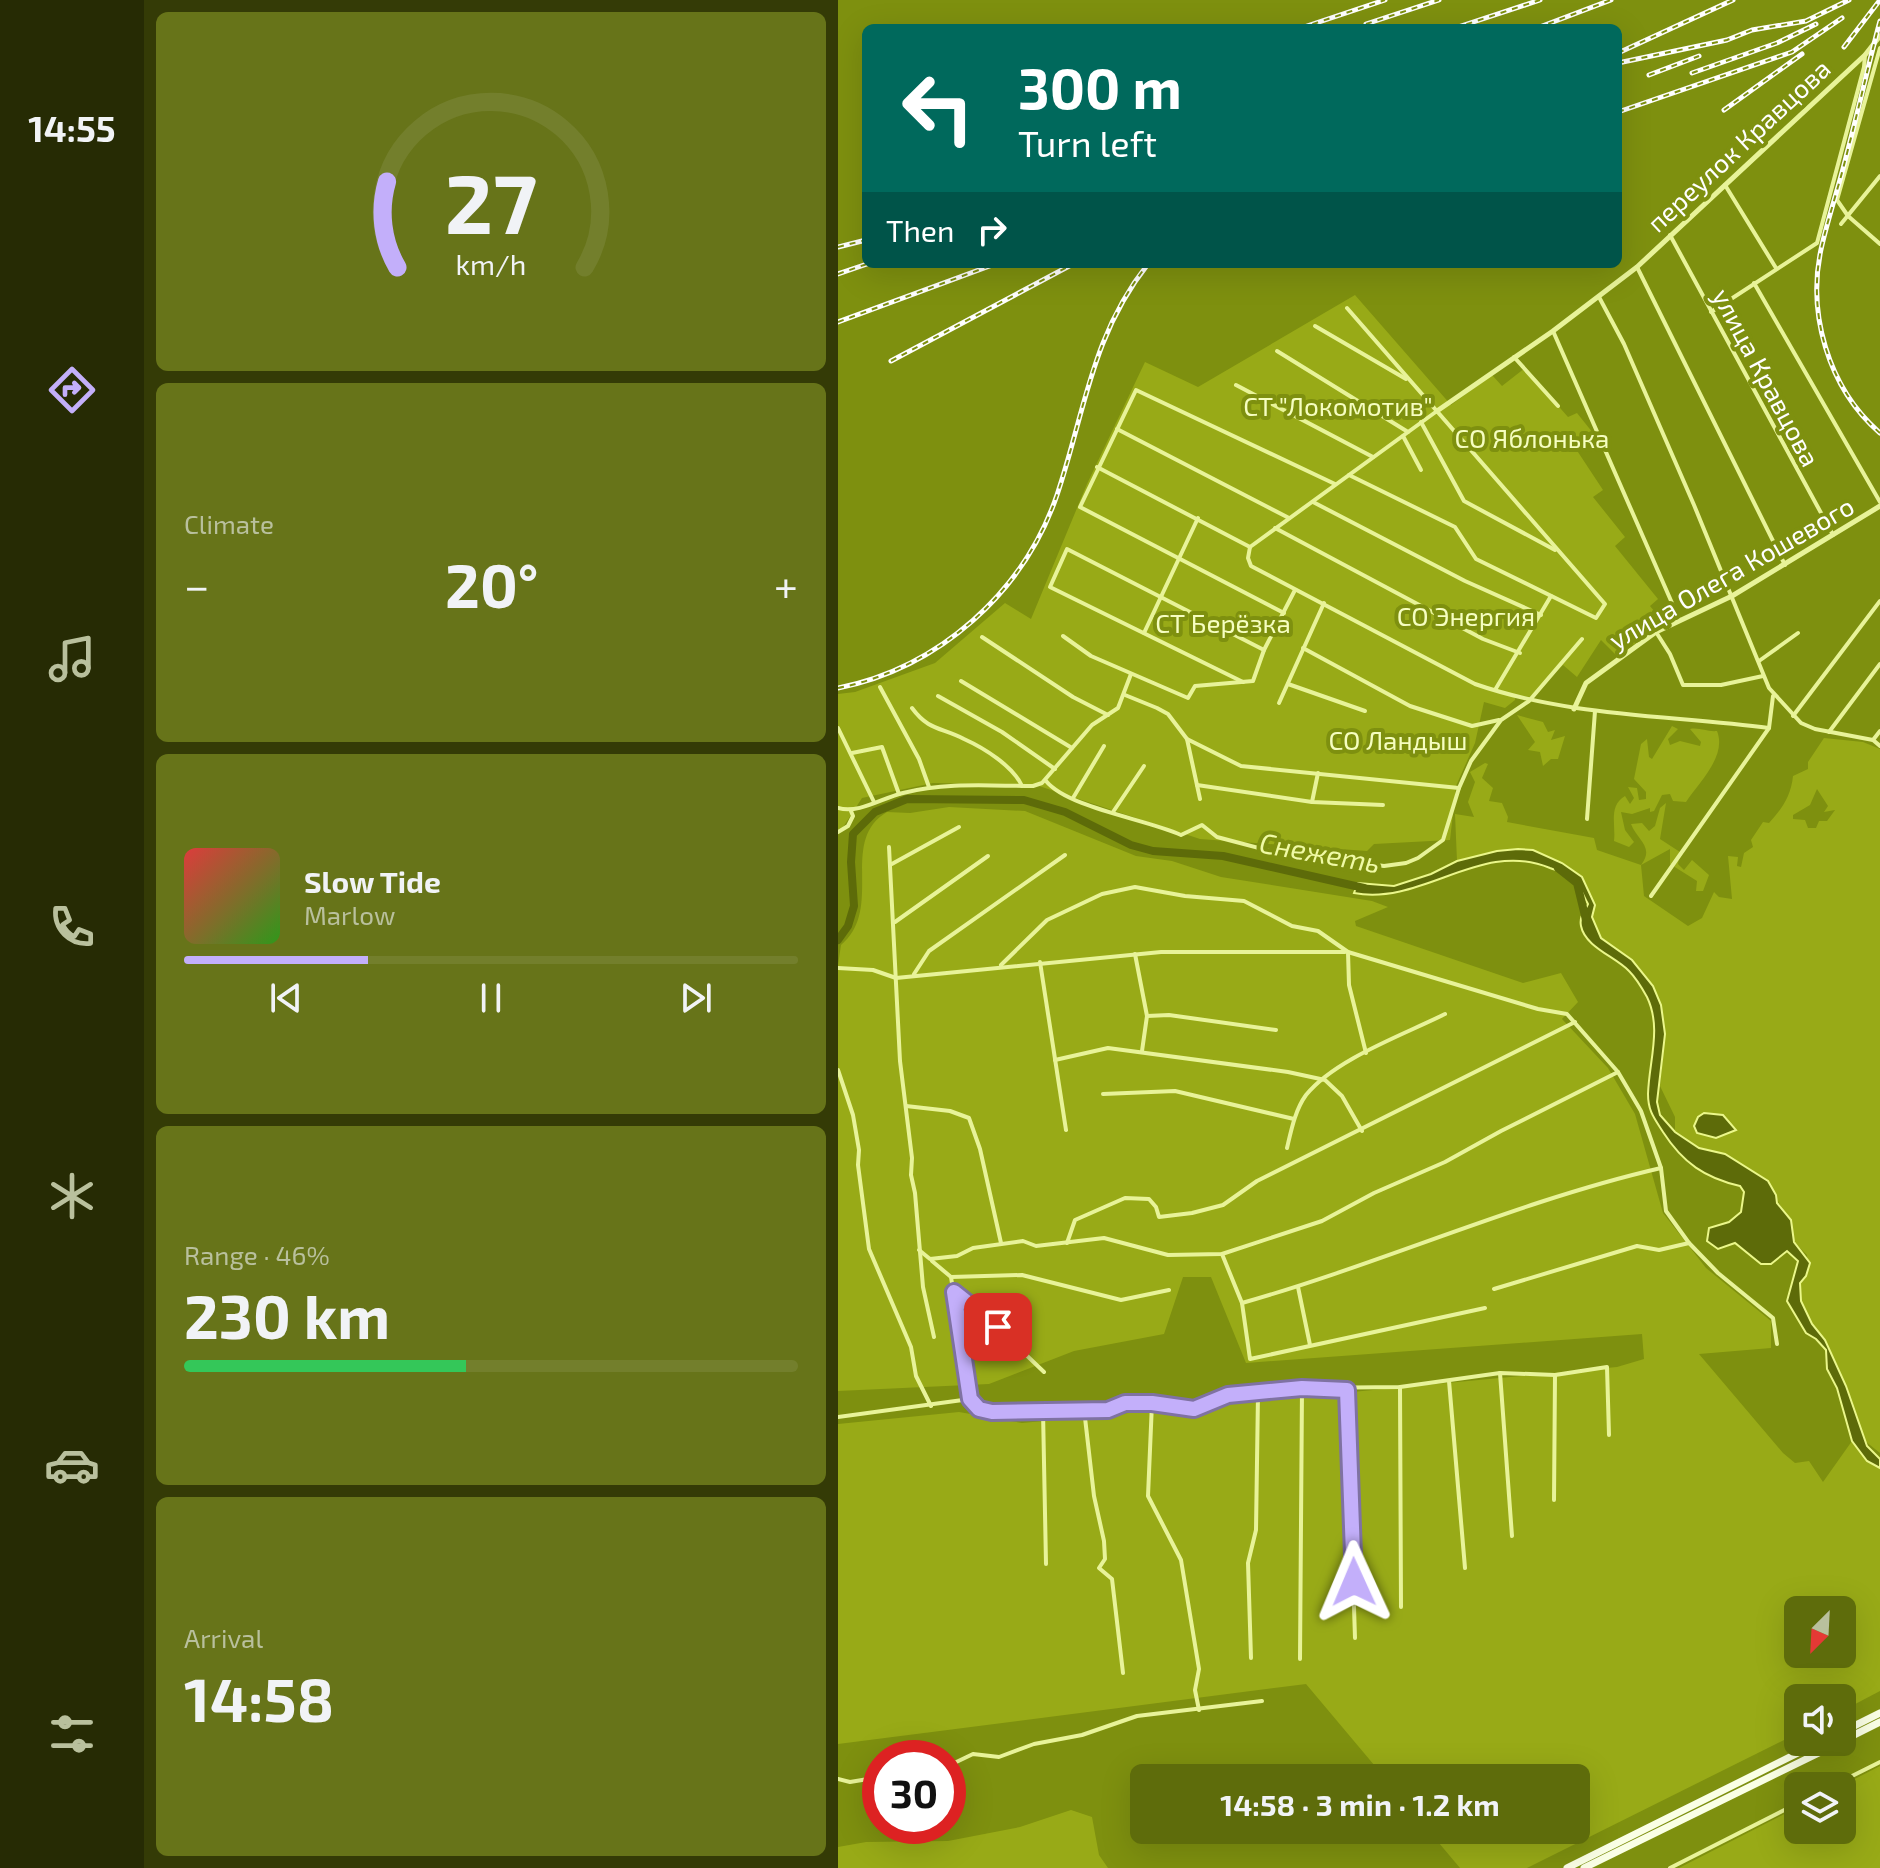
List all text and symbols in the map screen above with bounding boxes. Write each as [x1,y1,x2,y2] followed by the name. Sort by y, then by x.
[1640,52,1837,238] street label: переулок Кравцова
[1018,53,1182,120] text: 300 m
[886,56,990,160] icon: left
[28,106,116,149] text: 14:55
[1018,121,1157,164] text: Turn left
[445,150,537,250] text: 27
[970,208,1014,252] icon: right
[886,212,954,248] text: Then
[456,246,526,281] text: km/h
[1706,283,1827,472] street label: улица Кравцова
[44,362,100,418] icon: directions
[1243,390,1433,421] park label: СТ "Локомотив"
[1455,422,1609,453] park label: СО Яблонька
[1603,489,1859,656] street label: улица Олега Кошевого
[184,508,274,539] text: Climate
[445,548,538,620] text: 20°
[184,558,210,611] text: −
[774,558,798,611] text: +
[1397,600,1535,631] park label: СО Энергия
[1155,607,1291,638] park label: СТ Берёзка
[44,631,100,687] icon: music
[1328,724,1468,755] park label: СО Ландыш
[1257,825,1383,879] water label: Снежеть
[304,863,441,899] text: Slow Tide
[44,899,100,955] icon: phone
[304,899,395,930] text: Marlow
[264,976,308,1020] icon: previous
[469,976,513,1020] icon: pause
[674,976,718,1020] icon: next
[44,1168,100,1224] icon: climate
[184,1239,330,1270] text: Range · 46%
[184,1279,390,1351] text: 230 km
[964,1293,1032,1361] pin
[976,1305,1020,1349] icon: arrive
[44,1437,100,1493] icon: car
[1312,1540,1396,1624] position arrow
[1784,1596,1856,1668] north arrow
[1784,1596,1856,1844] map controls
[184,1622,263,1653] text: Arrival
[184,1662,334,1734] text: 14:58
[1784,1684,1856,1756] button: sound
[44,1706,100,1762] icon: filters
[862,1740,966,1844] speed limit sign: 30
[1784,1772,1856,1844] button: layers
[1220,1786,1500,1822] text: 14:58 · 3 min · 1.2 km

